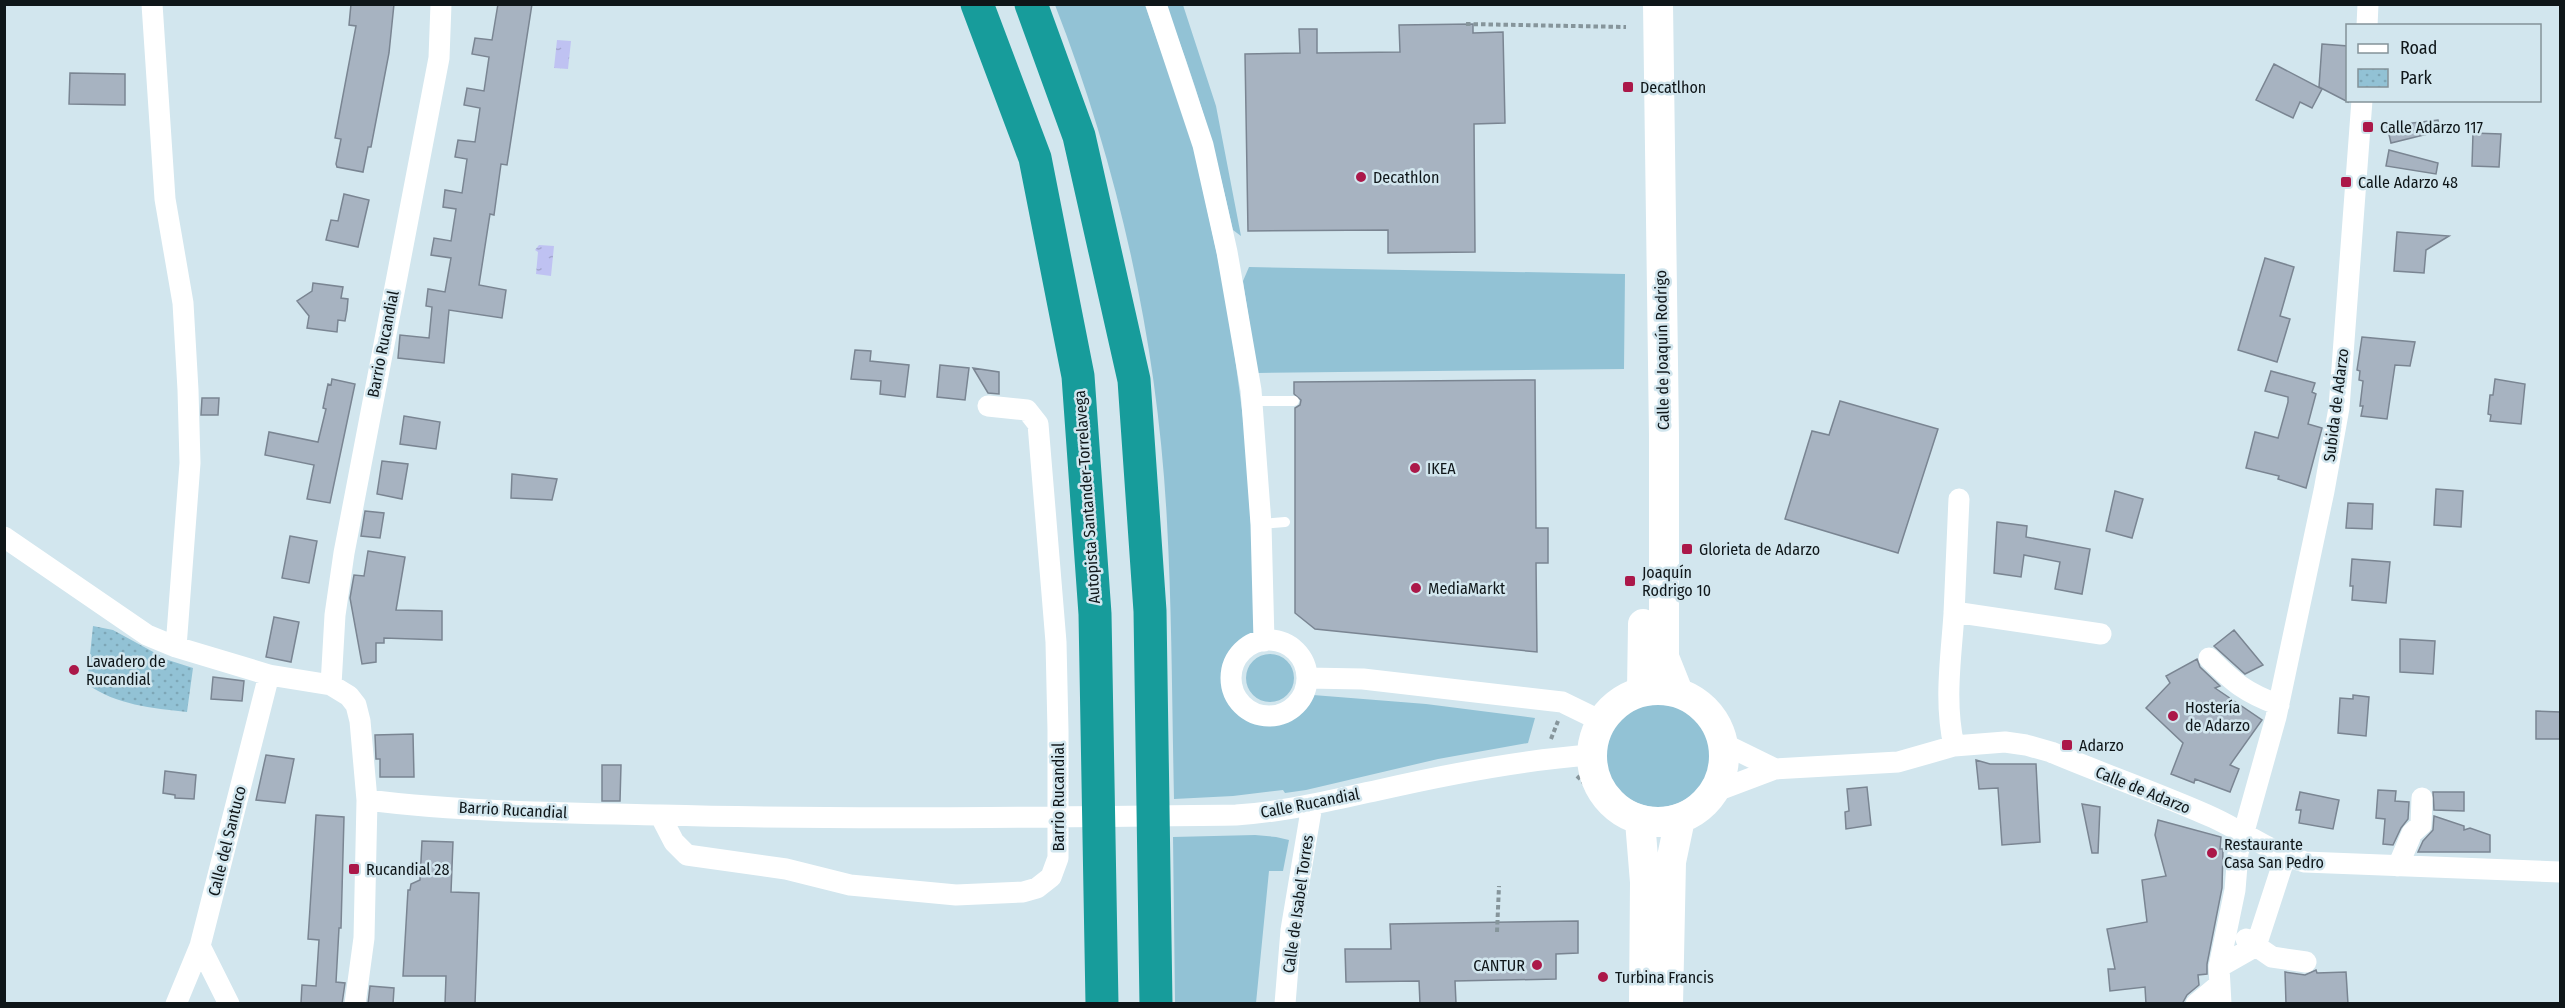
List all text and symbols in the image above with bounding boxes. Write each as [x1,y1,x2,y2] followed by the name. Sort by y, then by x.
[2346,24,2541,102] legend
[2400,37,2437,59] text: Road
[2400,67,2433,89] text: Park
[1640,78,1706,97] place label: Decatlhon
[1621,80,1635,94] marker: Decatlhon
[2380,118,2484,137] place label: Calle Adarzo 117
[2361,120,2375,134] marker: Calle Adarzo 117
[1373,168,1439,187] place label: Decathlon
[1354,170,1368,184] marker: Decathlon
[2358,173,2458,192] place label: Calle Adarzo 48
[2339,175,2353,189] marker: Calle Adarzo 48
[1651,270,1673,430] street label: Calle de Joaquín Rodrigo
[363,289,403,399] street label: Barrio Rucandial
[2320,347,2352,463] street label: Subida de Adarzo
[1070,390,1104,604] street label: Autopista Santander-Torrelavega
[1427,459,1456,478] place label: IKEA
[1408,461,1422,475] marker: IKEA
[1699,540,1820,559] place label: Glorieta de Adarzo
[1680,542,1694,556] marker: Glorieta de Adarzo
[1642,563,1711,600] place label: Joaquín Rodrigo 10
[1623,574,1637,588] marker: Joaquín Rodrigo 10
[1428,579,1506,598] place label: MediaMarkt
[1409,581,1423,595] marker: MediaMarkt
[86,652,166,689] place label: Lavadero de Rucandial
[67,663,81,677] marker: Lavadero de Rucandial
[2185,698,2250,735] place label: Hostería de Adarzo
[2166,709,2180,723] marker: Hostería de Adarzo
[2079,736,2124,755] place label: Adarzo
[2060,738,2074,752] marker: Adarzo
[1049,743,1068,851] street label: Barrio Rucandial
[2093,762,2193,818] street label: Calle de Adarzo
[204,784,250,898] street label: Calle del Santuco
[1259,784,1361,822] street label: Calle Rucandial
[458,798,568,822] street label: Barrio Rucandial
[1279,833,1317,974] street label: Calle de Isabel Torres
[2224,835,2324,872] place label: Restaurante Casa San Pedro
[2205,846,2219,860] marker: Restaurante Casa San Pedro
[366,860,449,879] place label: Rucandial 28
[347,862,361,876] marker: Rucandial 28
[1473,956,1525,975] place label: CANTUR
[1530,958,1544,972] marker: CANTUR
[1615,968,1714,987] place label: Turbina Francis
[1596,970,1610,984] marker: Turbina Francis

